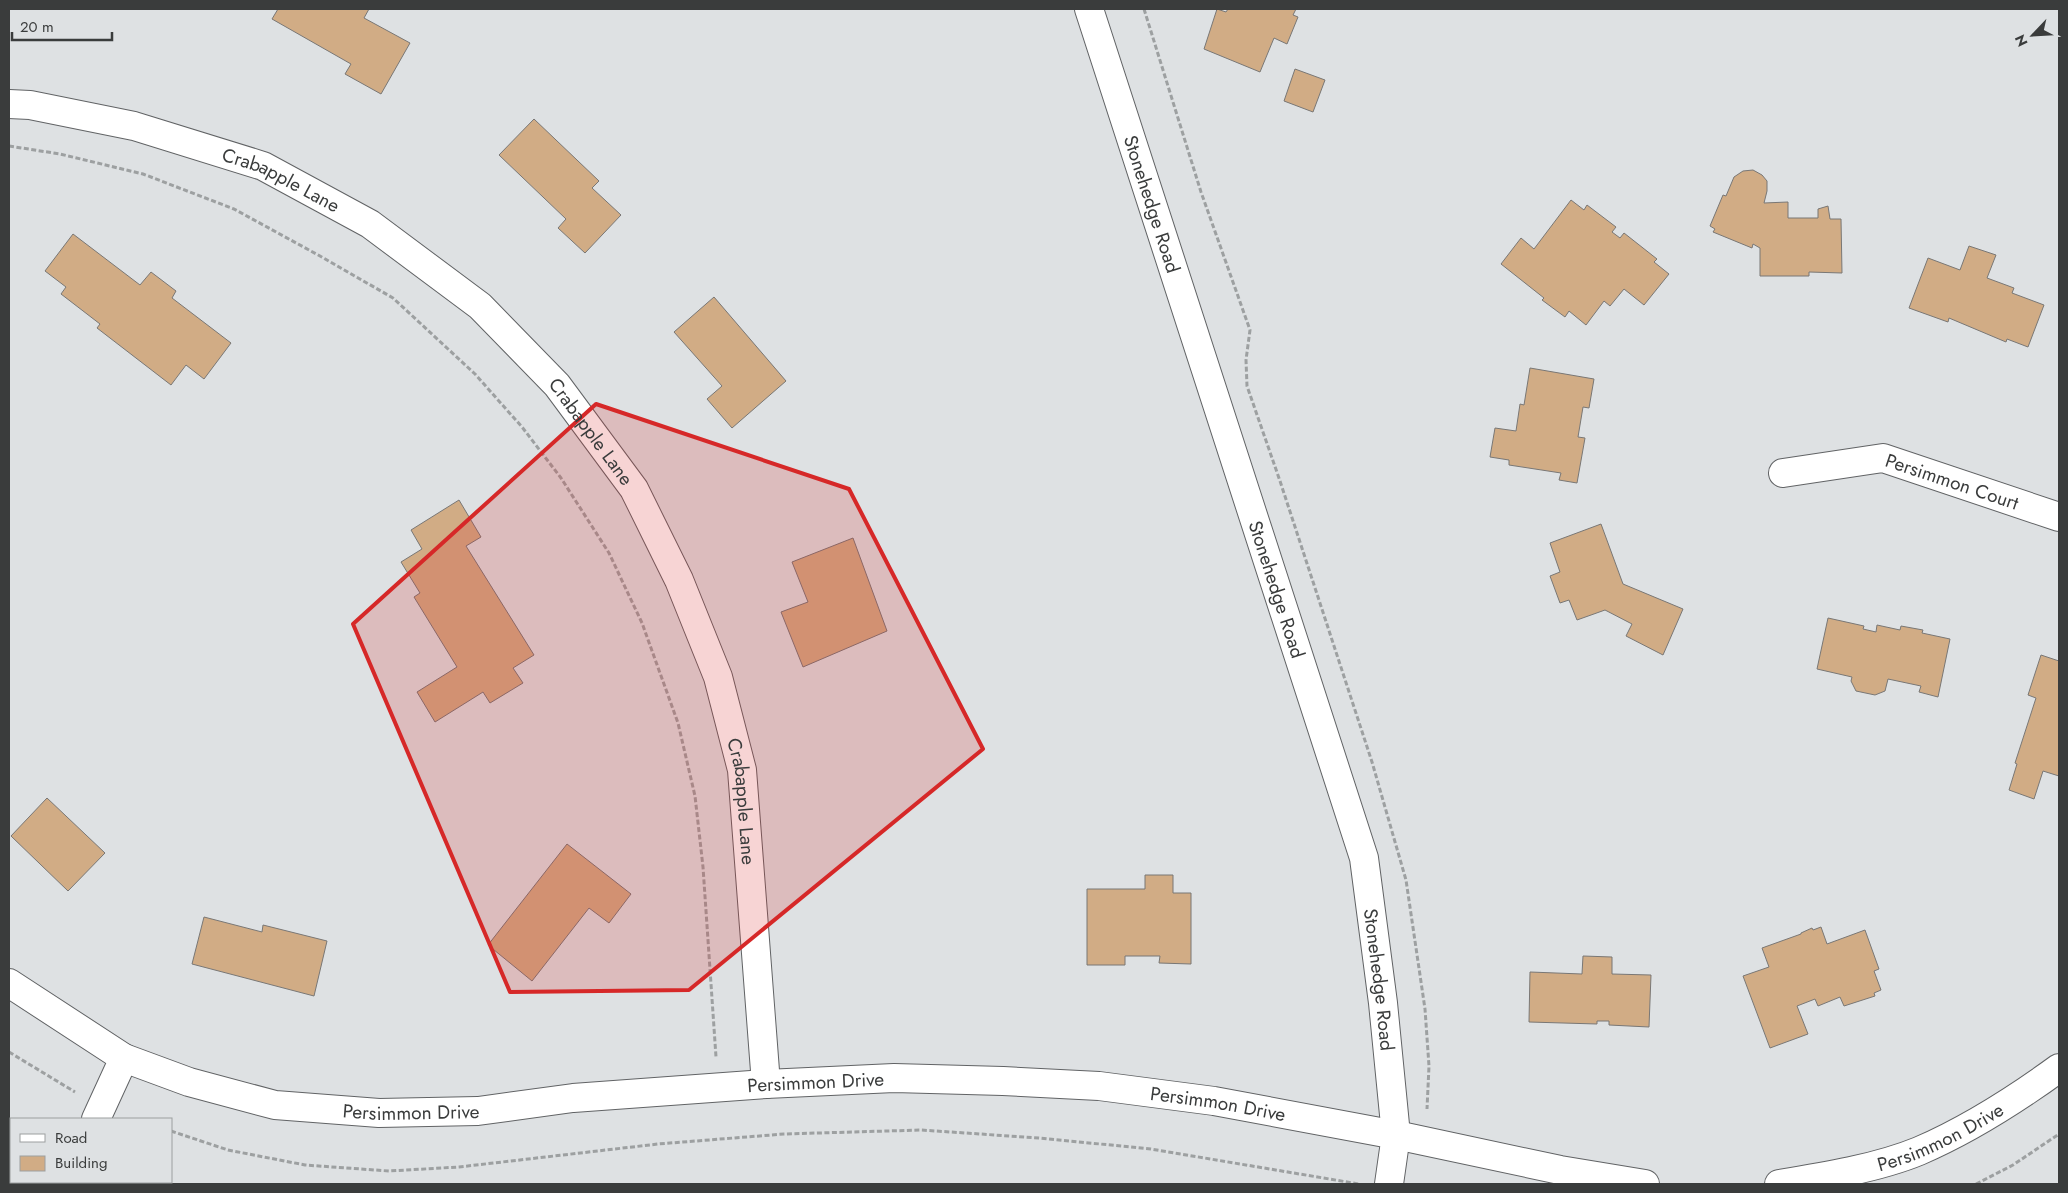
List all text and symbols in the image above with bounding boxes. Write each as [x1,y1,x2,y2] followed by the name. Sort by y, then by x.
[12,10,112,42] scale bar
[2008,10,2058,60] north arrow
[20,16,54,38] text: 20 m
[2010,31,2033,50] text: N
[1117,132,1187,276] street label: Stonehedge Road
[219,141,345,219] street label: Crabapple Lane
[542,372,640,491] street label: Crabapple Lane
[1882,446,2023,516] street label: Persimmon Court
[1242,517,1312,662] street label: Stonehedge Road
[721,735,763,866] street label: Crabapple Lane
[1357,907,1401,1052] street label: Stonehedge Road
[746,1065,885,1099] street label: Persimmon Drive
[1149,1079,1288,1128] street label: Persimmon Drive
[1874,1096,2009,1178] street label: Persimmon Drive
[342,1097,480,1127] street label: Persimmon Drive
[10,1118,172,1183] legend
[55,1127,87,1149] text: Road
[55,1152,107,1174] text: Building

